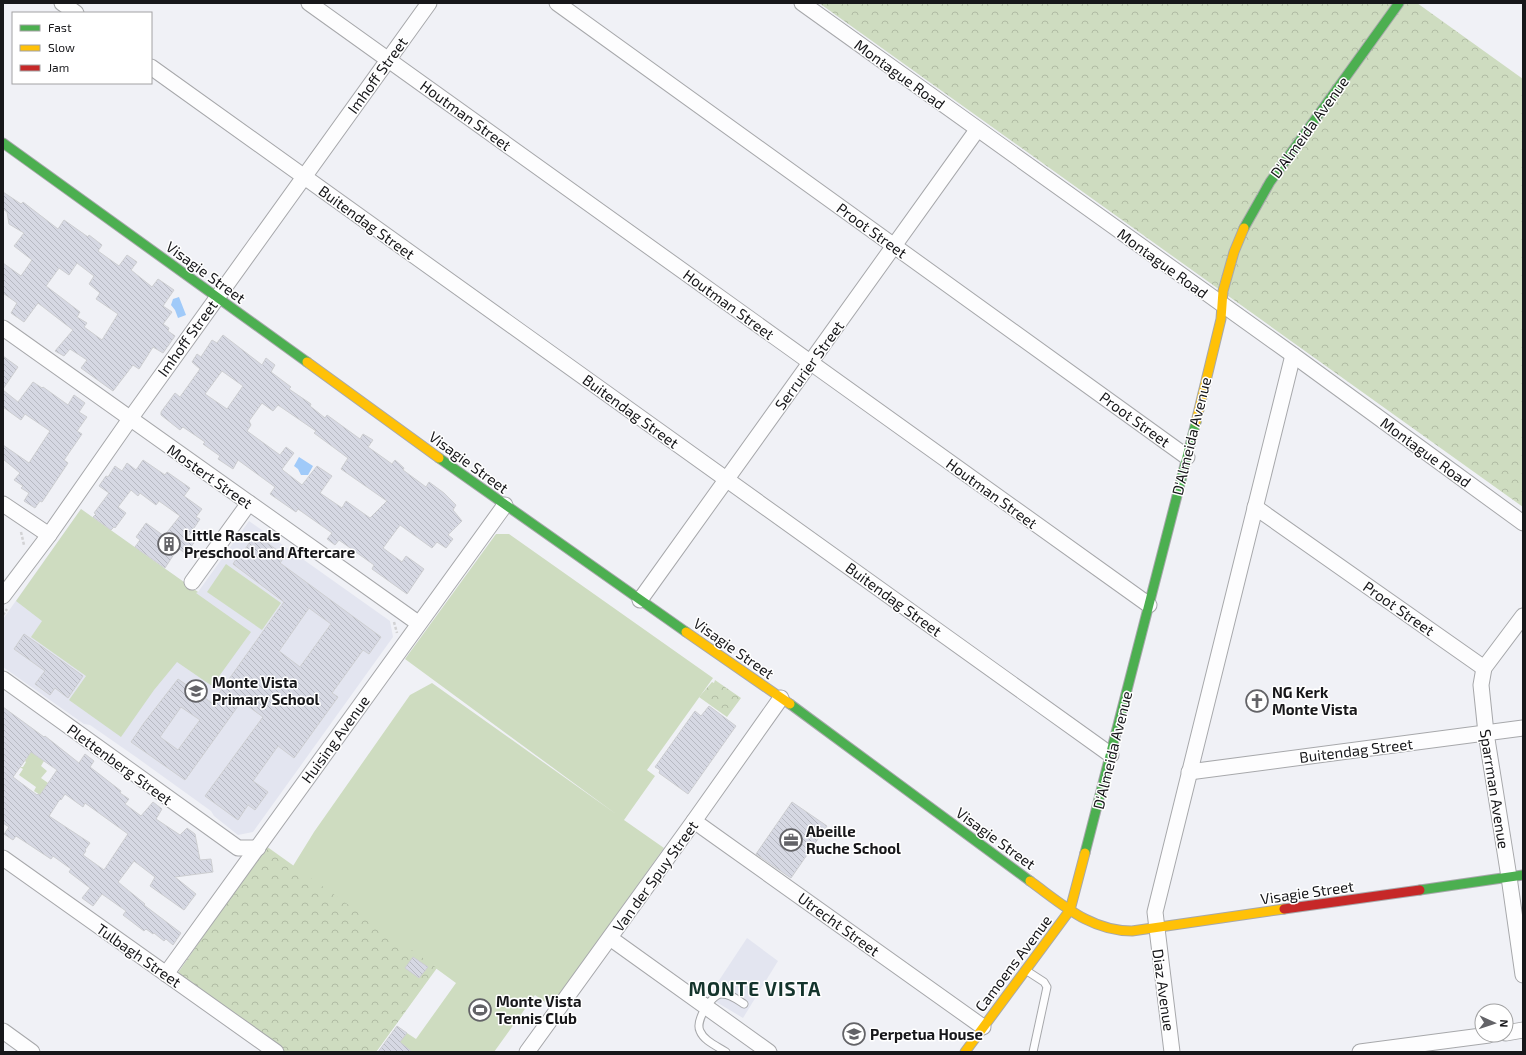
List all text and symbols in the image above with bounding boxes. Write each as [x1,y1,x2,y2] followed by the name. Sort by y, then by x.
[12,12,152,84] legend
[48,20,72,34] text: Fast
[343,33,411,117] street label: Imhoff Street
[851,35,949,113] street label: Montague Road
[48,40,75,54] text: Slow
[48,60,69,74] text: Jam
[1266,73,1352,181] street label: D'Almeida Avenue
[417,76,515,154] street label: Houtman Street
[315,181,419,263] street label: Buitendag Street
[833,198,911,262] street label: Proot Street
[1114,224,1212,302] street label: Montague Road
[163,237,249,307] street label: Visagie Street
[680,265,778,343] street label: Houtman Street
[153,296,221,380] street label: Imhoff Street
[771,317,847,413] street label: Serrurier Street
[579,370,683,452] street label: Buitendag Street
[1168,375,1214,497] street label: D'Almeida Avenue
[1096,387,1174,451] street label: Proot Street
[1377,413,1475,491] street label: Montague Road
[426,427,512,497] street label: Visagie Street
[164,440,256,512] street label: Mostert Street
[943,454,1041,532] street label: Houtman Street
[184,526,355,561] place label: Little Rascals Preschool and Aftercare
[156,531,182,557] building icon: Little Rascals Preschool and Aftercare
[842,558,946,640] street label: Buitendag Street
[1360,577,1438,639] street label: Proot Street
[690,614,778,682] street label: Visagie Street
[212,673,320,709] place label: Monte Vista Primary School
[183,678,209,704] school or university icon: Monte Vista Primary School
[1272,683,1358,718] place label: NG Kerk Monte Vista
[1244,688,1270,714] church icon: NG Kerk Monte Vista
[1089,689,1135,811] street label: D'Almeida Avenue
[297,692,373,786] street label: Huising Avenue
[64,720,176,808] street label: Plettenberg Street
[1477,728,1513,850] street label: Sparrman Avenue
[1298,734,1414,766] street label: Buitendag Street
[953,803,1039,873] street label: Visagie Street
[609,817,702,935] street label: Van der Spuy Street
[806,822,901,857] place label: Abeille Ruche School
[778,827,804,853] office icon: Abeille Ruche School
[1259,877,1355,907] street label: Visagie Street
[795,888,883,960] street label: Utrecht Street
[971,911,1055,1015] street label: Camoens Avenue
[93,919,185,991] street label: Tulbagh Street
[1149,948,1179,1032] street label: Diaz Avenue
[689,977,821,1000] district label: MONTE VISTA
[496,992,582,1027] place label: Monte Vista Tennis Club
[467,997,493,1023] sports icon: Monte Vista Tennis Club
[1474,1003,1514,1043] north arrow
[1498,1019,1511,1028] text: N
[841,1021,867,1047] school or university icon: Perpetua House
[870,1025,983,1043] place label: Perpetua House

